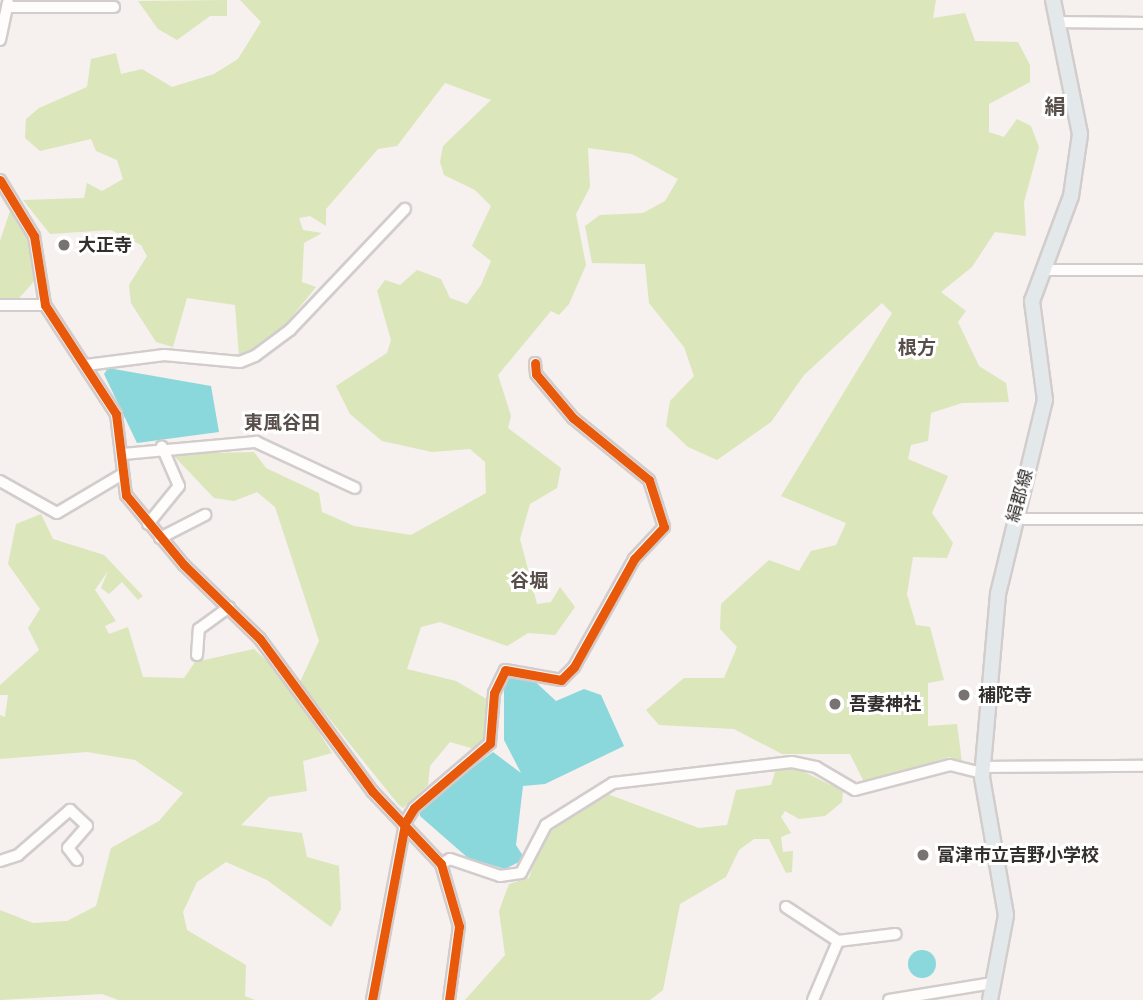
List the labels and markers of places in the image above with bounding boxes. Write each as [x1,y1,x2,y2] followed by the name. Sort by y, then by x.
[78,234,132,256] place label: 大正寺
[56,237,72,253] marker: 大正寺
[978,684,1032,706] place label: 補陀寺
[956,687,972,703] marker: 補陀寺
[849,693,921,715] place label: 吾妻神社
[827,696,843,712] marker: 吾妻神社
[937,844,1099,866] place label: 富津市立吉野小学校
[915,847,931,863] marker: 富津市立吉野小学校

